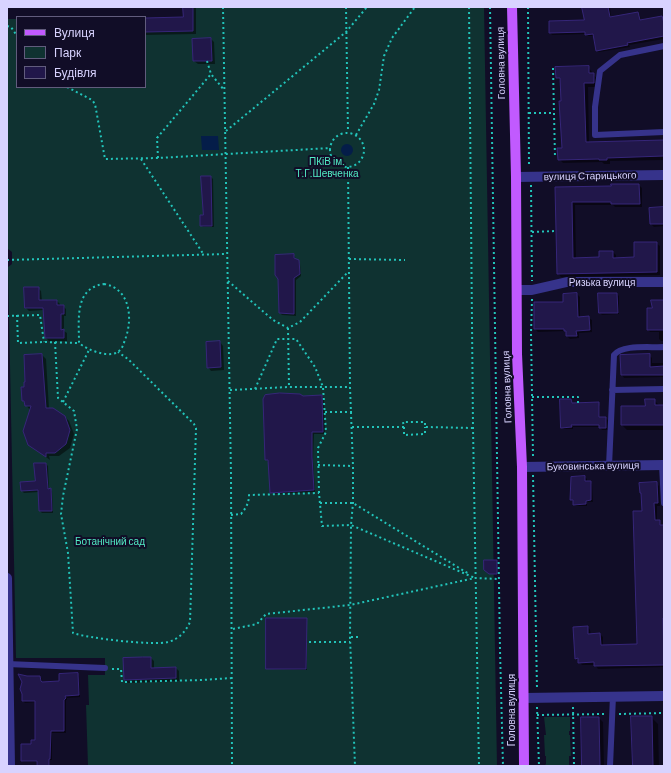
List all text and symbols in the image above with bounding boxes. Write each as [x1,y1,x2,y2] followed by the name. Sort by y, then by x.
[16,16,146,88] legend
[54,25,95,39] text: Вулиця
[494,27,508,99] street label: Головна вулиця
[54,45,81,59] text: Парк
[54,65,96,79] text: Будівля
[295,156,359,180] park label: ПКіВ ім. Т.Г.Шевченка
[543,169,637,183] street label: вулиця Старицького
[569,277,635,289] street label: Ризька вулиця
[500,351,514,423] street label: Головна вулиця
[547,459,639,473] street label: Буковинська вулиця
[75,536,145,548] park label: Ботанічний сад
[506,674,518,746] street label: Головна вулиця

